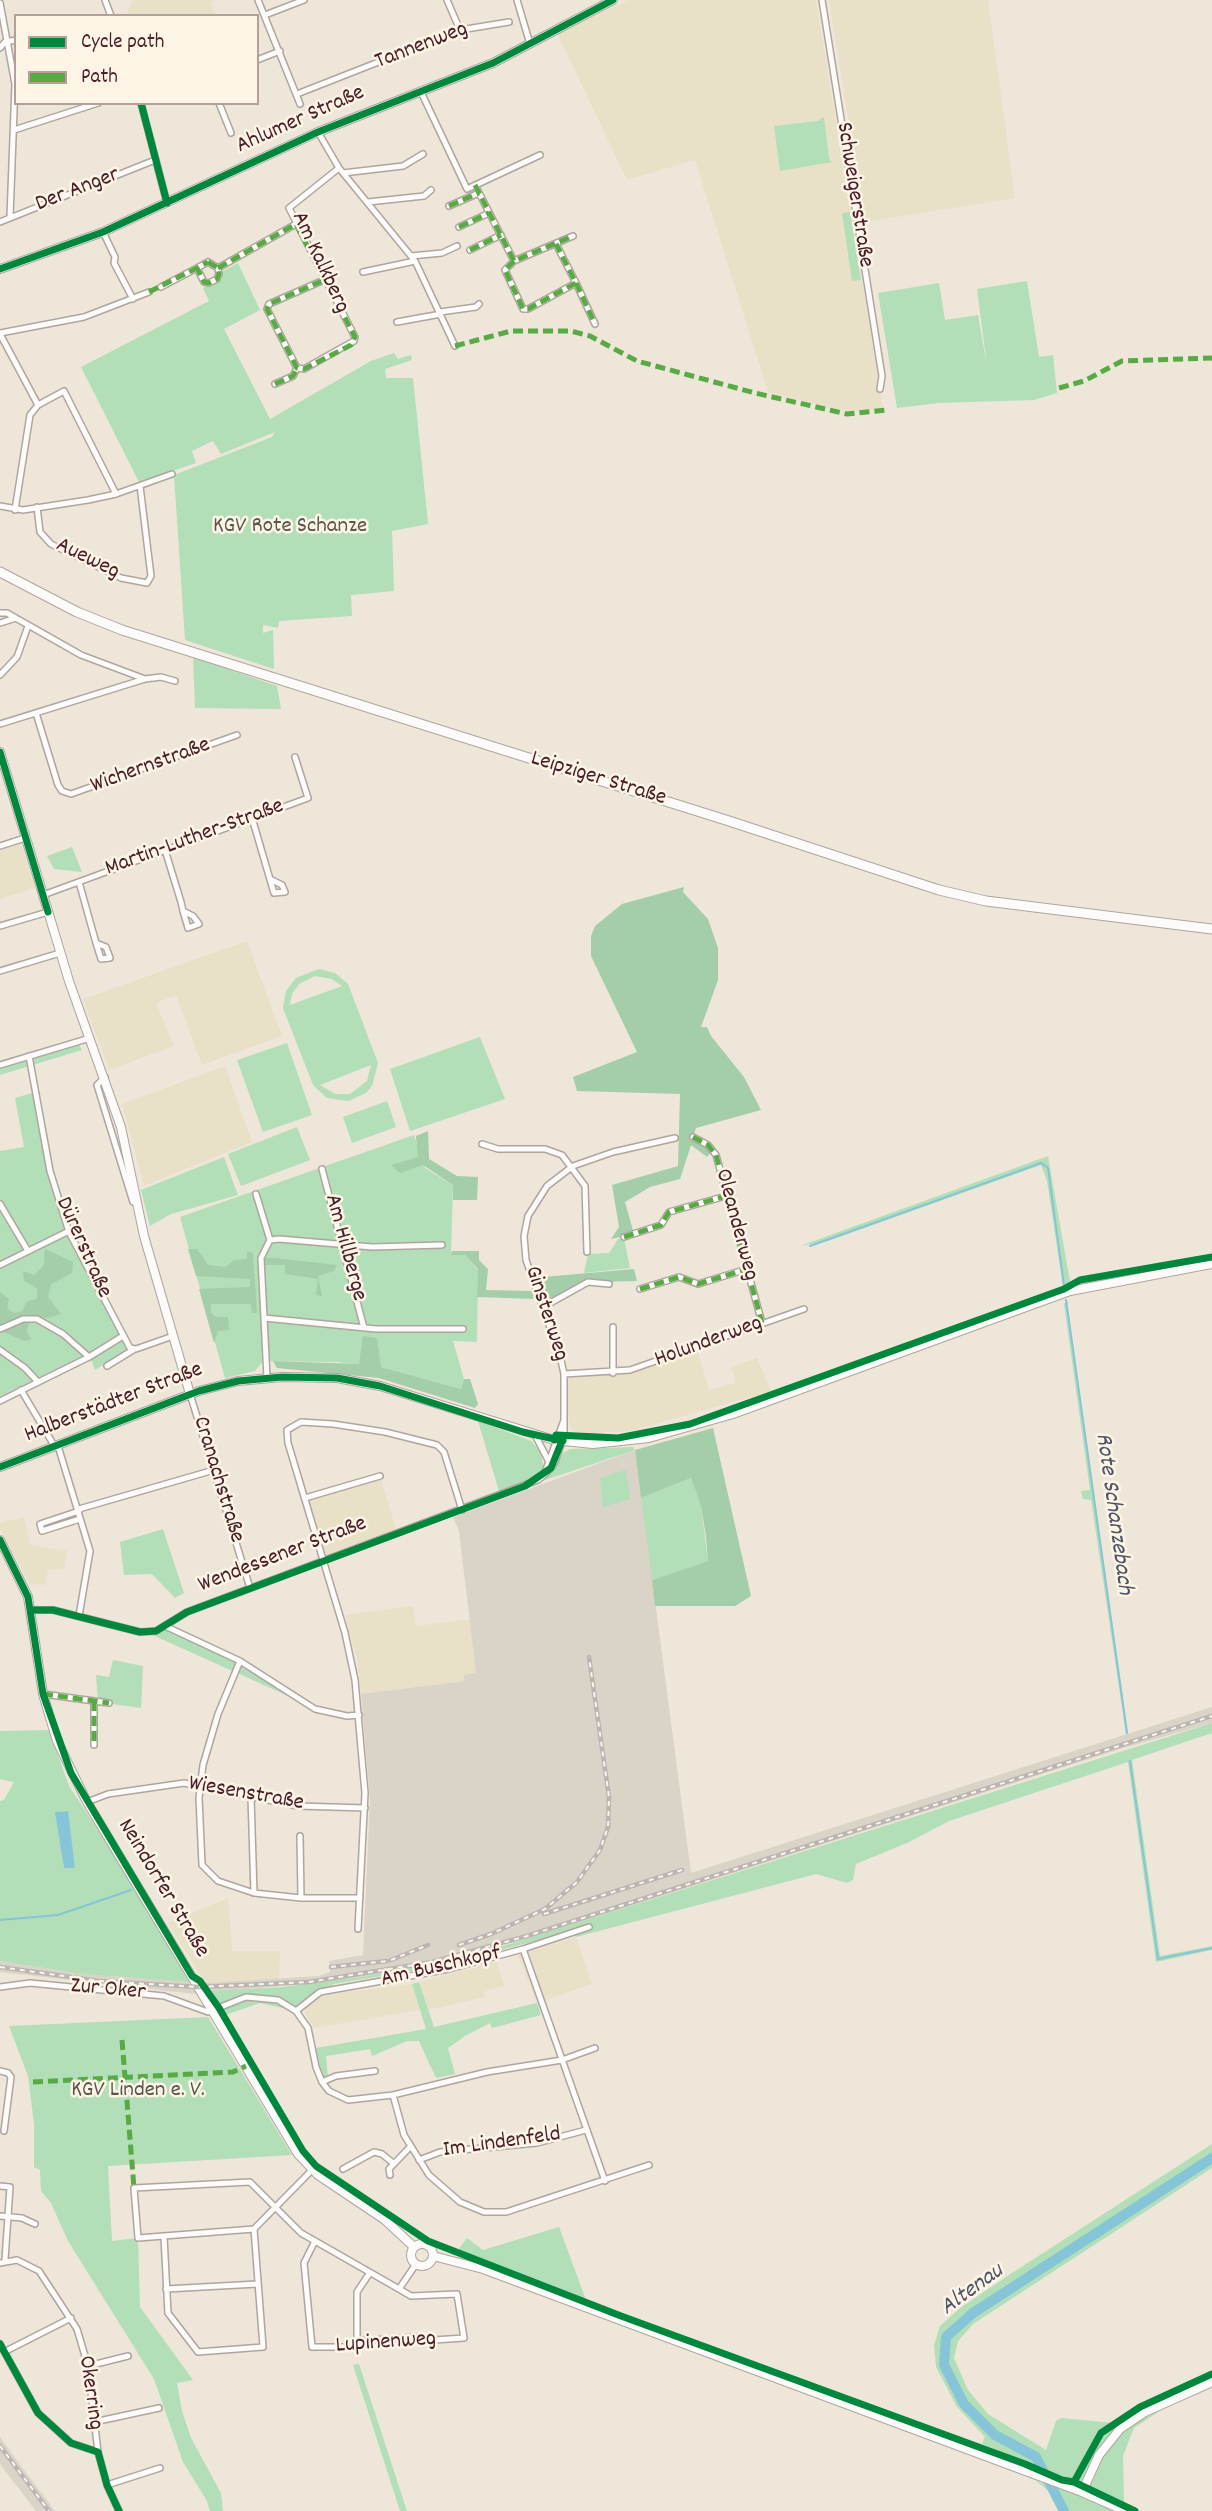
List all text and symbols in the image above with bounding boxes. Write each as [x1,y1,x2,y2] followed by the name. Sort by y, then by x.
[14,14,259,105] legend
[372,17,472,77] street label: Tannenweg
[81,28,164,58] text: Cycle path
[81,63,118,93] text: Path
[233,80,369,162] street label: Ahlumer Straße
[828,121,878,269] street label: Schweigerstraße
[32,162,124,220] street label: Der Anger
[284,208,354,318] street label: Am Kalkberg
[213,514,367,542] park label: KGV Rote Schanze
[51,533,123,587] street label: Aueweg
[88,733,214,801] street label: Wichernstraße
[527,746,669,814] street label: Leipziger Straße
[102,794,288,884] street label: Martin-Luther-Straße
[707,1166,763,1284] street label: Oleanderweg
[317,1192,371,1304] street label: Am Hillberge
[48,1193,116,1303] street label: Dürerstraße
[517,1263,573,1365] street label: Ginsterweg
[651,1311,767,1375] street label: Holunderweg
[21,1357,207,1451] street label: Halberstädter Straße
[185,1414,249,1546] street label: Cranachstraße
[1086,1431,1138,1597] water label: Rote Schanzebach
[195,1511,371,1601] street label: Wendessener Straße
[186,1771,306,1819] street label: Wiesenstraße
[110,1815,214,1963] street label: Neindorfer Straße
[378,1941,504,1995] street label: Am Buschkopf
[69,1974,147,2008] street label: Zur Oker
[71,2078,205,2106] park label: KGV Linden e. V.
[441,2122,563,2166] street label: Im Lindenfeld
[936,2259,1010,2323] water label: Altenau
[335,2327,437,2361] street label: Lupinenweg
[70,2354,108,2432] street label: Okerring

